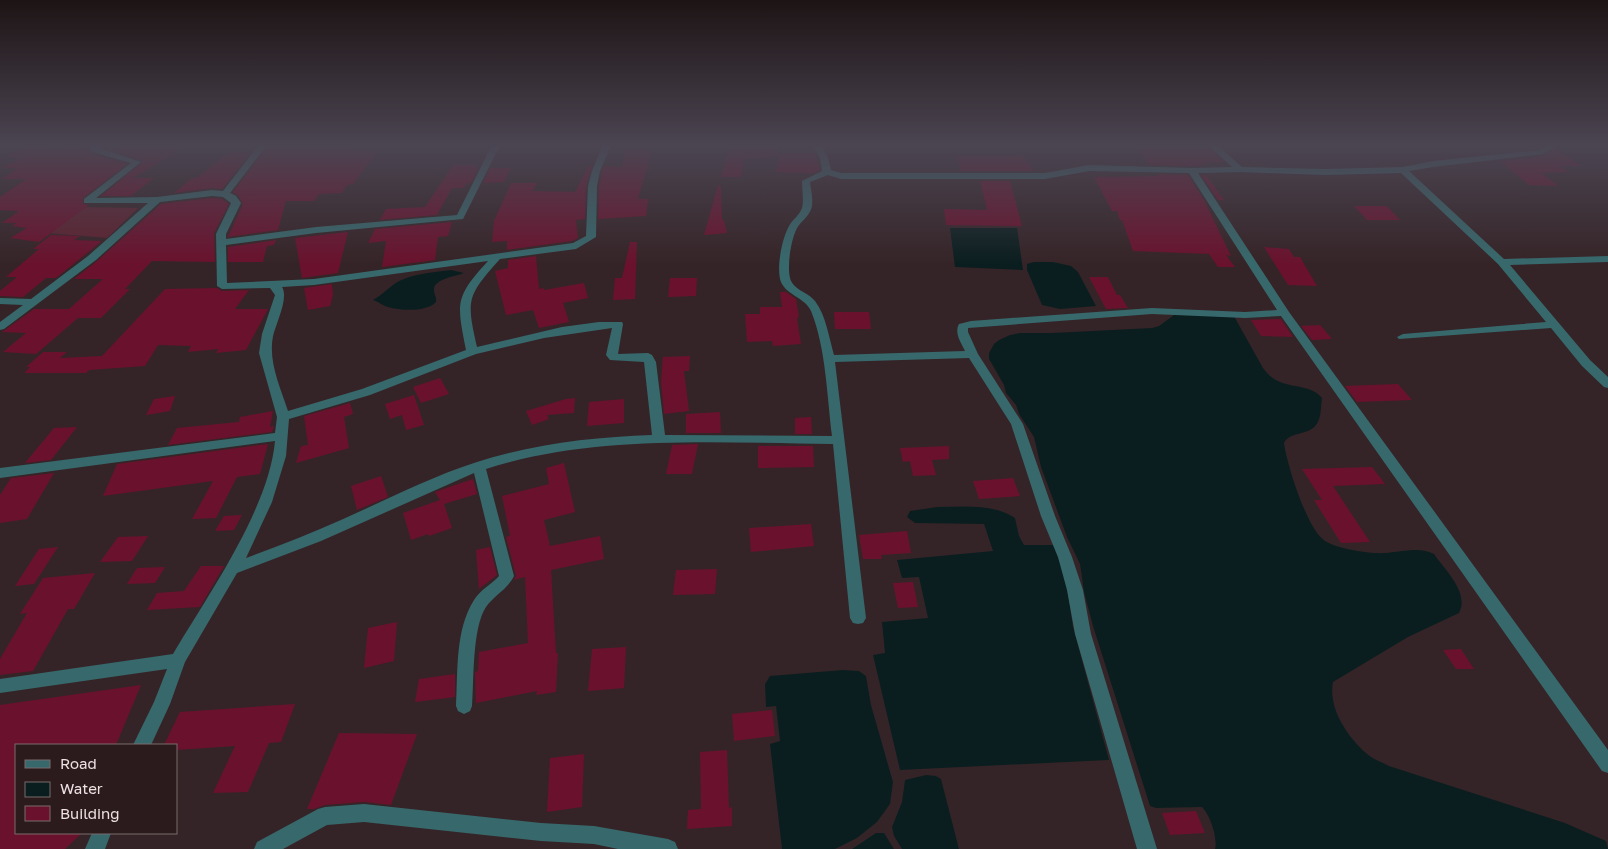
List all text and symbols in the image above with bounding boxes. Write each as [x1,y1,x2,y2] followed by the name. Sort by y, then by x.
[15,744,178,834] legend
[60,754,97,772] text: Road
[60,779,103,797] text: Water
[60,804,120,822] text: Building

